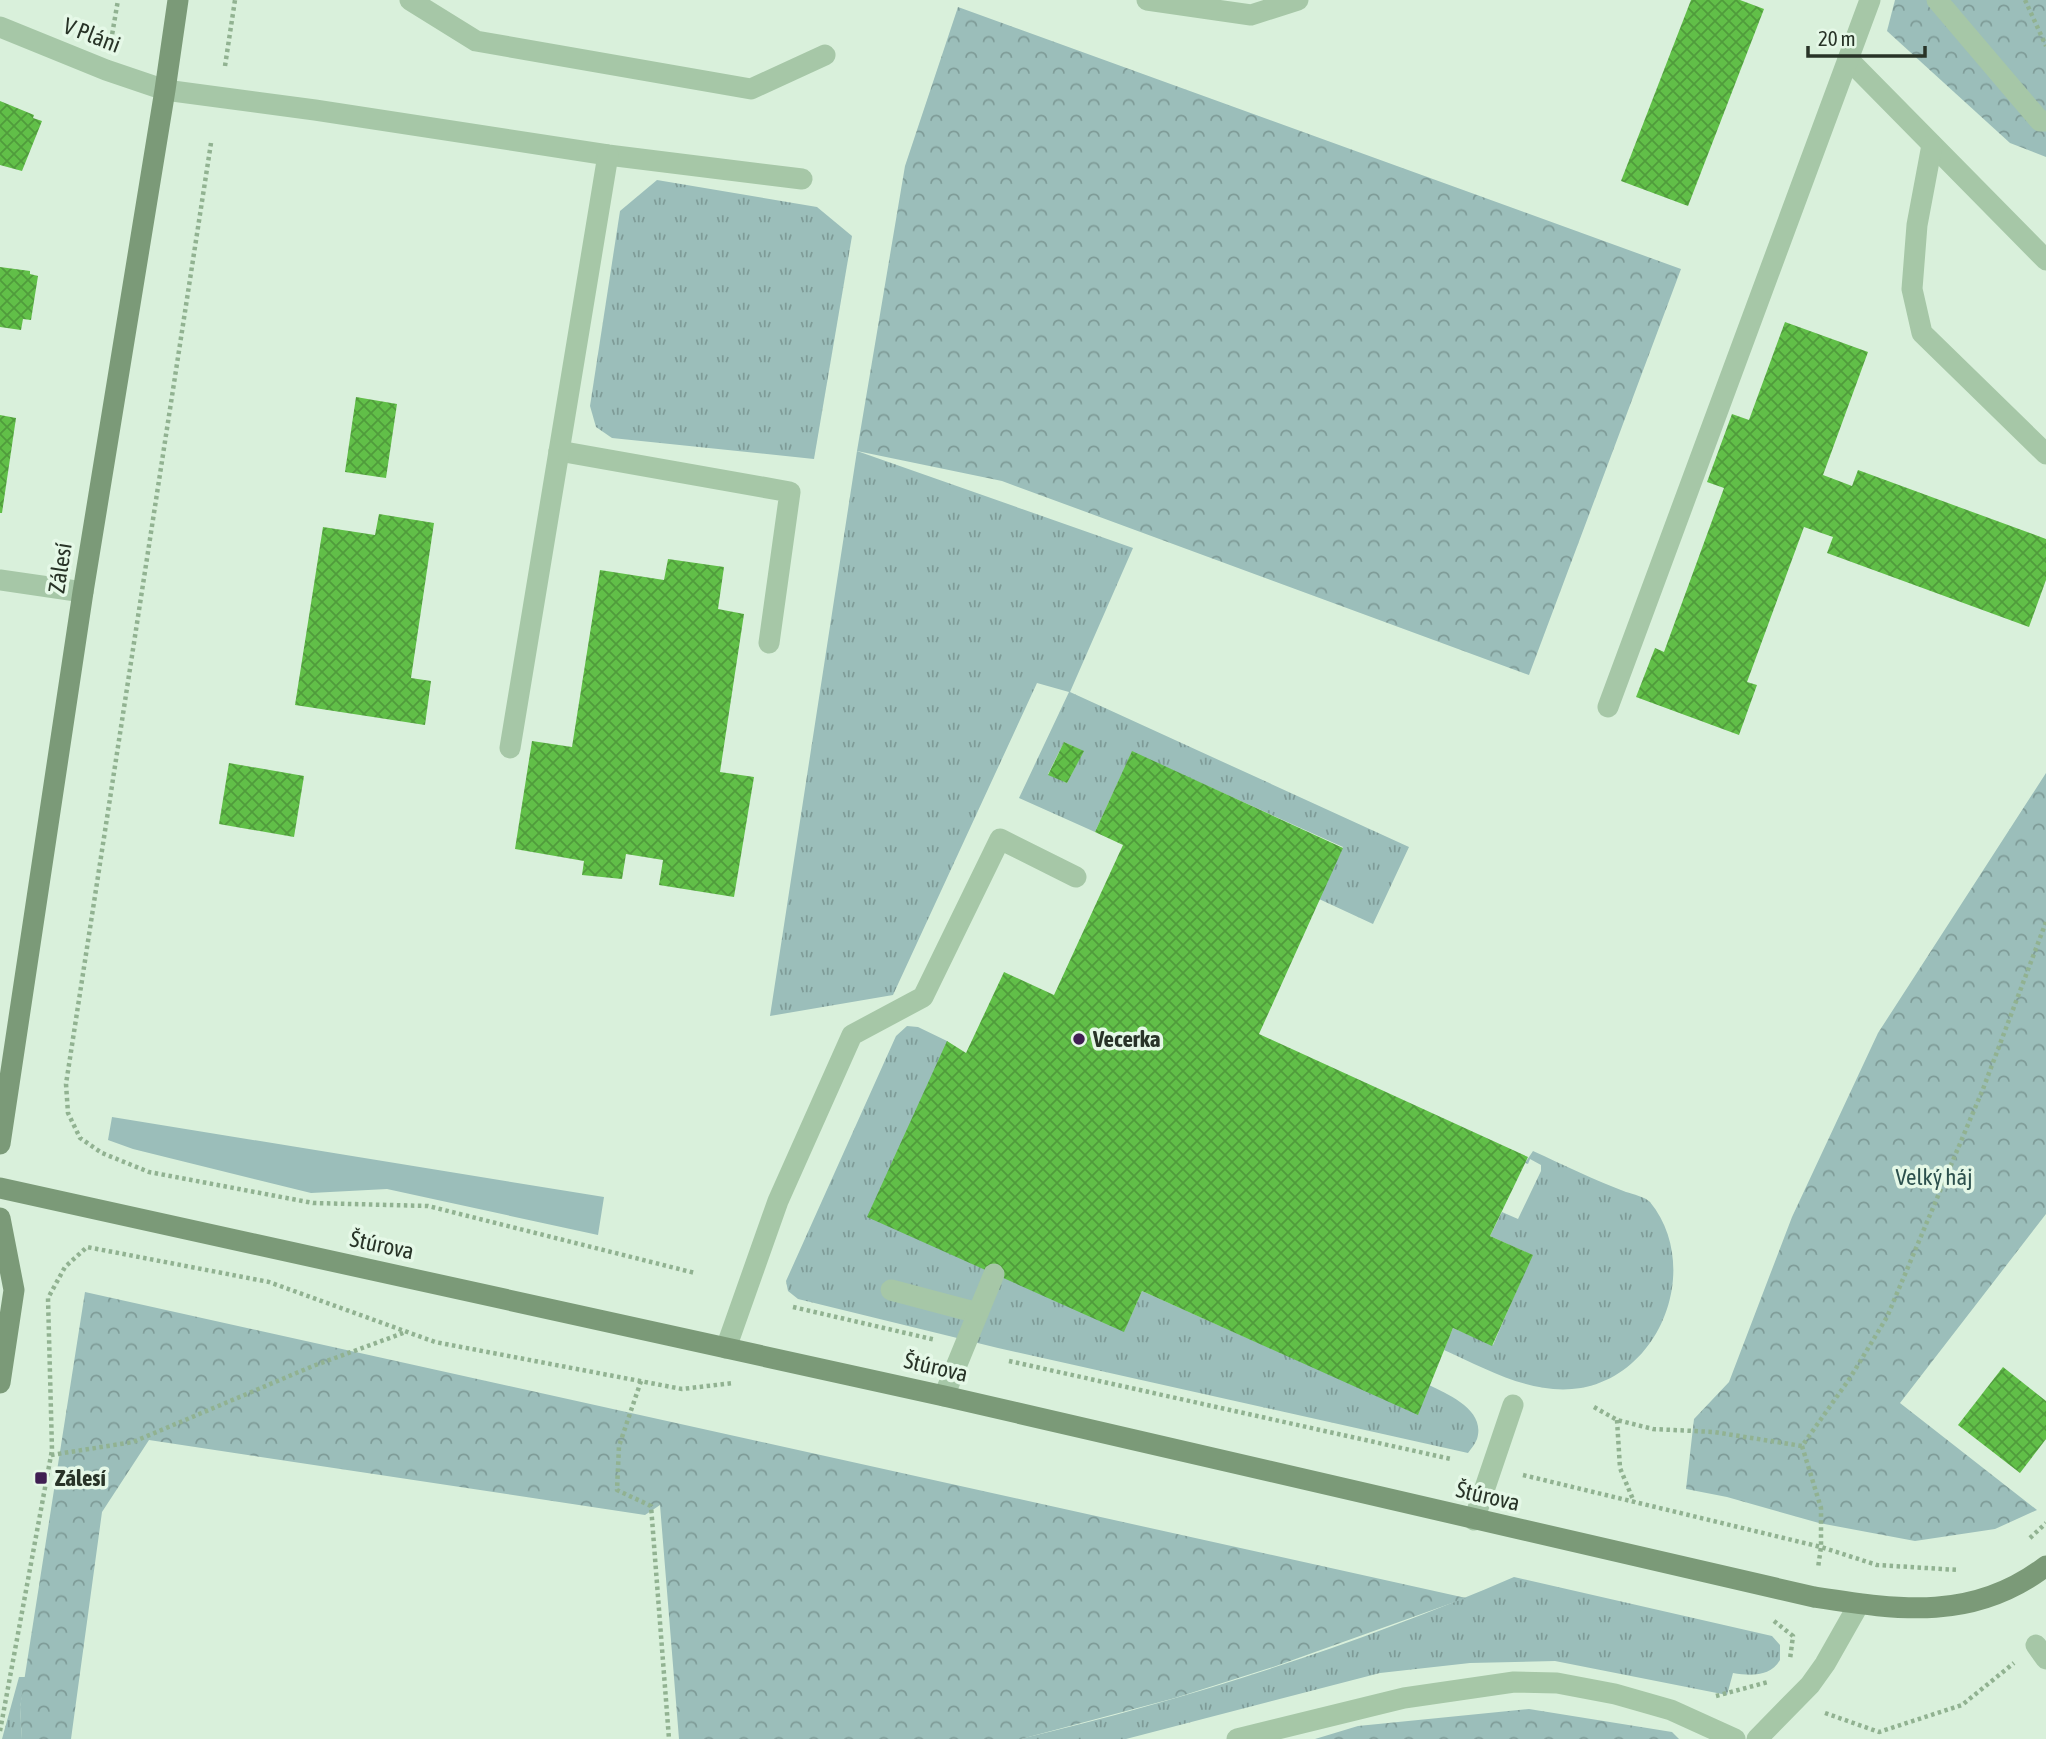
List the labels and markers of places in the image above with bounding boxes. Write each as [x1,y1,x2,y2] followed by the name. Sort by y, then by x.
[1092,1026,1161,1052] place label: Vecerka
[1071,1031,1087,1047] marker: Vecerka
[55,1465,106,1491] place label: Zálesí
[33,1470,49,1486] marker: Zálesí

